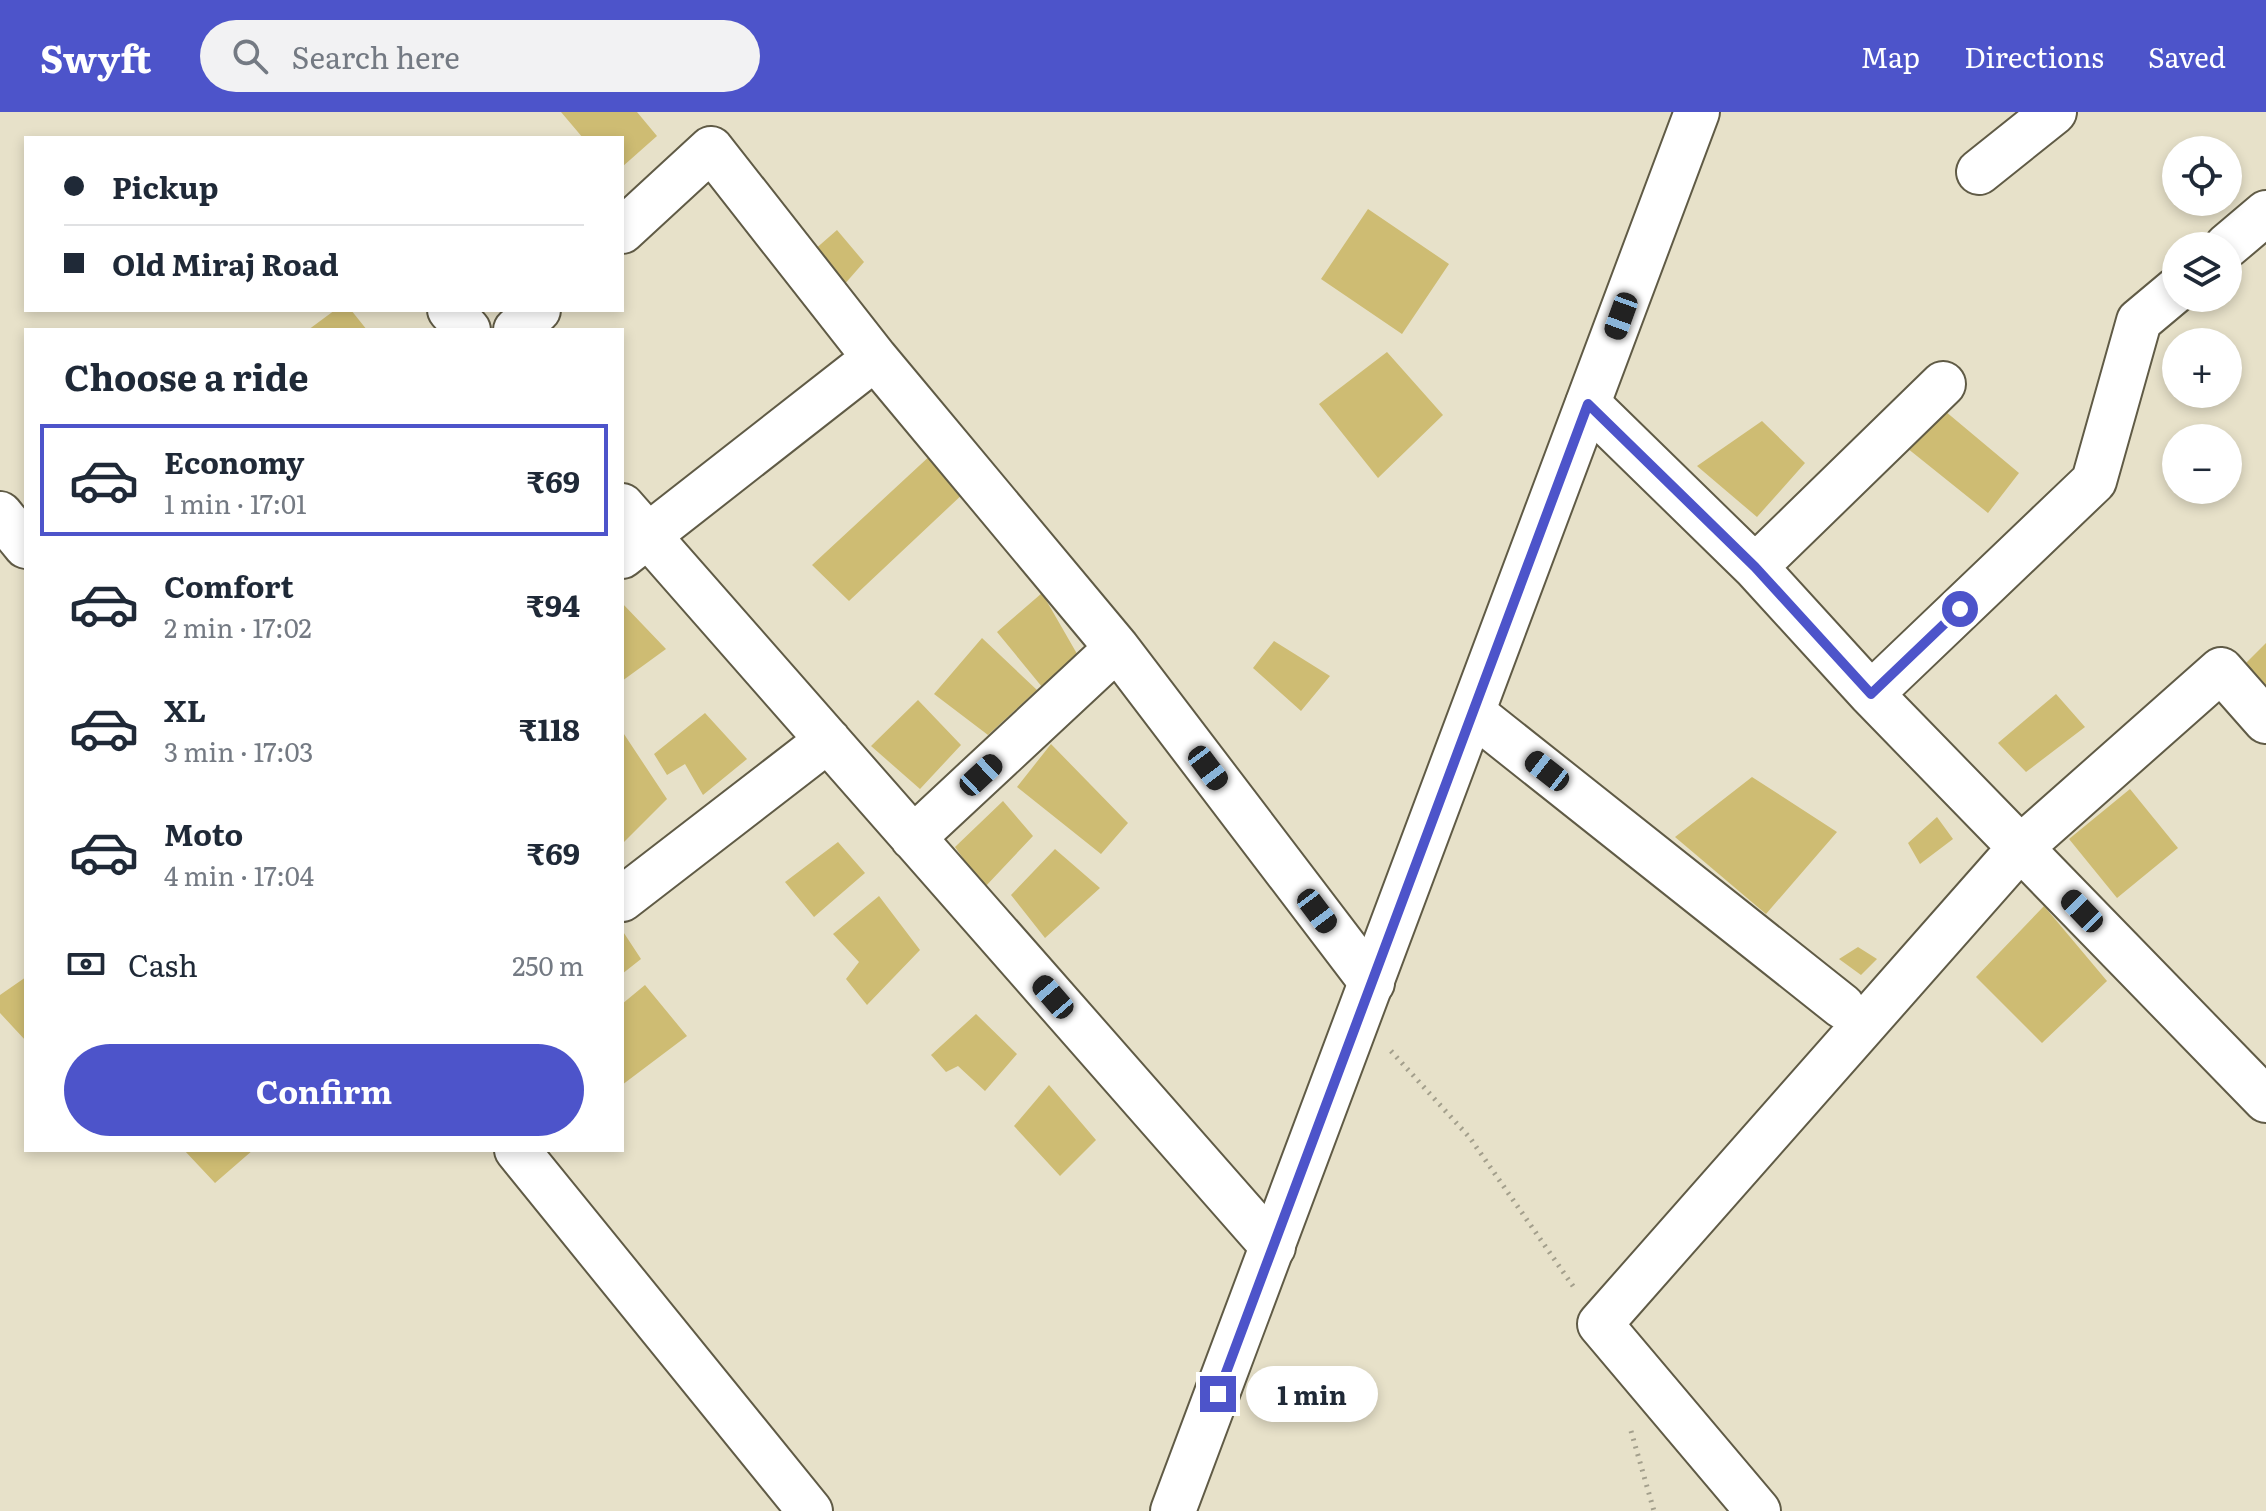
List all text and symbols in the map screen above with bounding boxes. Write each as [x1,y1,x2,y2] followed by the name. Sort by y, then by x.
[200,20,760,92] search box
[40,28,152,85] text: Swyft
[228,34,272,78] icon: search
[292,34,460,78] text: Search here
[1861,35,1920,77] text: Map
[1964,35,2104,77] text: Directions
[2148,35,2226,77] text: Saved
[2162,136,2242,504] map controls
[2162,136,2242,216] button: locate
[112,164,219,208] text: Pickup
[2162,232,2242,312] button: layers
[112,241,339,285] text: Old Miraj Road
[1602,289,1640,343] car
[2162,328,2242,408] button: +
[64,349,309,402] text: Choose a ride
[2162,424,2242,504] button: −
[164,439,304,483] text: Economy
[68,444,140,516] icon: car
[527,458,580,502] text: ₹69
[164,483,307,522] text: 1 min · 17:01
[164,563,294,607] text: Comfort
[68,568,140,640] icon: car
[526,582,580,626] text: ₹94
[1942,591,1978,627] route start
[164,607,312,646] text: 2 min · 17:02
[164,687,206,731] text: XL
[68,692,140,764] icon: car
[519,706,580,750] text: ₹118
[164,731,313,770] text: 3 min · 17:03
[1184,742,1232,794] car
[1521,747,1573,795] car
[955,750,1007,800] car
[164,811,243,855] text: Moto
[68,816,140,888] icon: car
[527,830,580,874] text: ₹69
[164,855,314,894] text: 4 min · 17:04
[1293,885,1341,937] car
[2057,885,2107,937] car
[64,942,108,986] icon: cash
[128,942,198,986] text: Cash
[512,945,584,984] text: 250 m
[1028,971,1078,1023] car
[64,1044,584,1136] button: Confirm
[1246,1366,1378,1422] callout: 1 min
[1277,1374,1347,1413] text: 1 min
[1200,1376,1236,1412] route end

